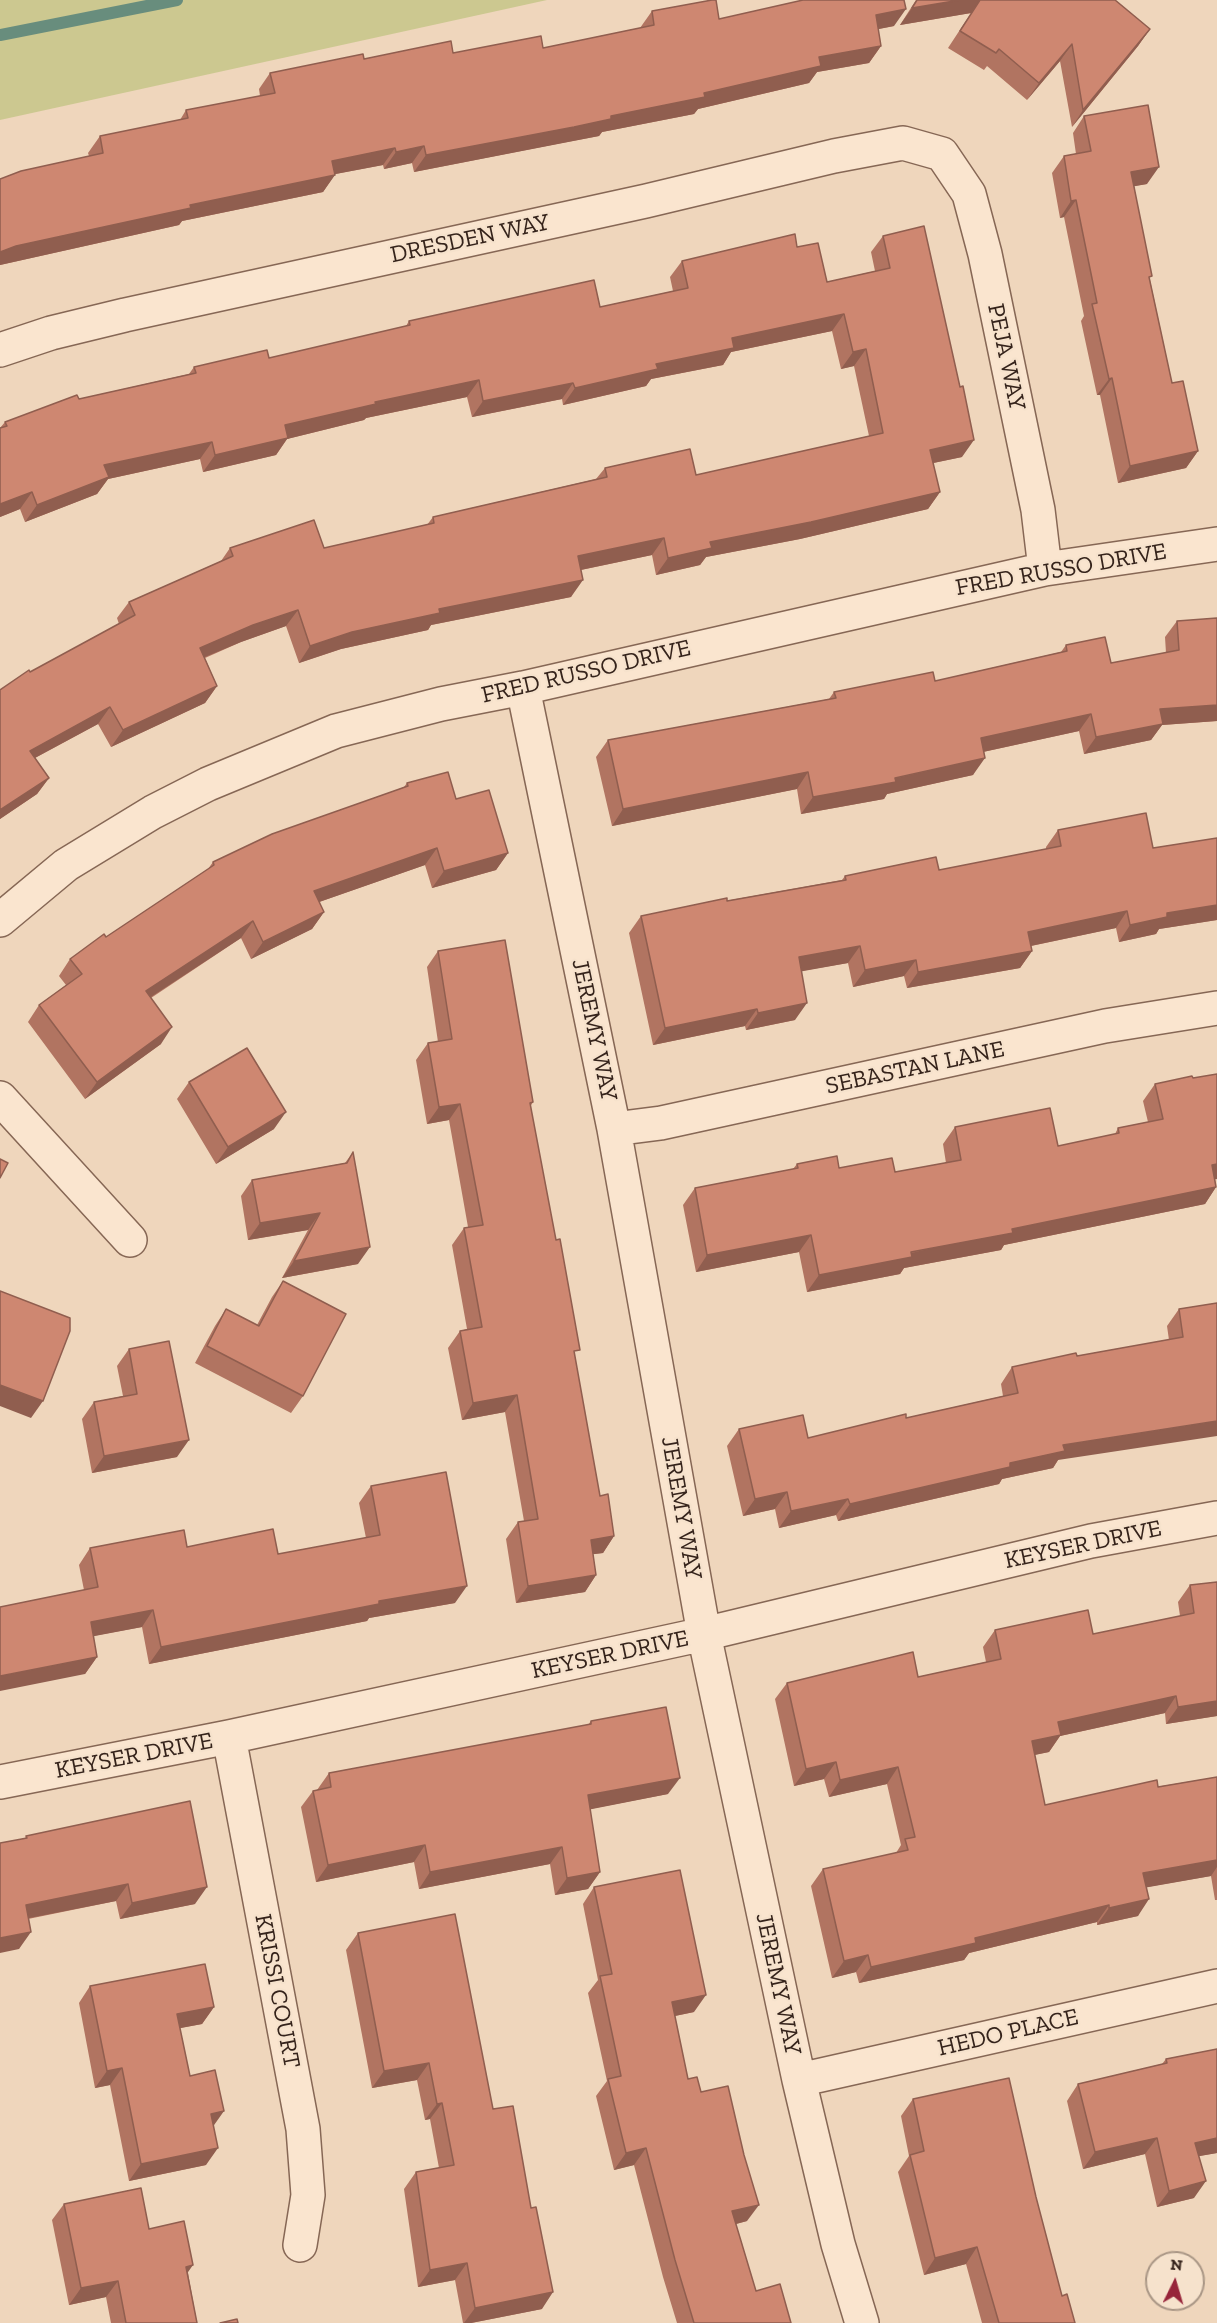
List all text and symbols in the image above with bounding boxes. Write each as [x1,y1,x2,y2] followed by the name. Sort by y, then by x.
[388,208,552,270] street label: DRESDEN WAY
[981,301,1031,413] street label: PEJA WAY
[953,537,1169,603] street label: FRED RUSSO DRIVE
[479,634,693,710] street label: FRED RUSSO DRIVE
[565,956,623,1104] street label: JEREMY WAY
[823,1035,1007,1101] street label: SEBASTAN LANE
[654,1434,708,1582] street label: JEREMY WAY
[1002,1514,1164,1576] street label: KEYSER DRIVE
[529,1624,691,1686] street label: KEYSER DRIVE
[53,1727,215,1785] street label: KEYSER DRIVE
[749,1910,807,2058] street label: JEREMY WAY
[248,1912,306,2070] street label: KRISSI COURT
[935,2003,1081,2063] street label: HEDO PLACE
[1145,2251,1205,2311] north arrow
[1170,2255,1183,2275] text: N

